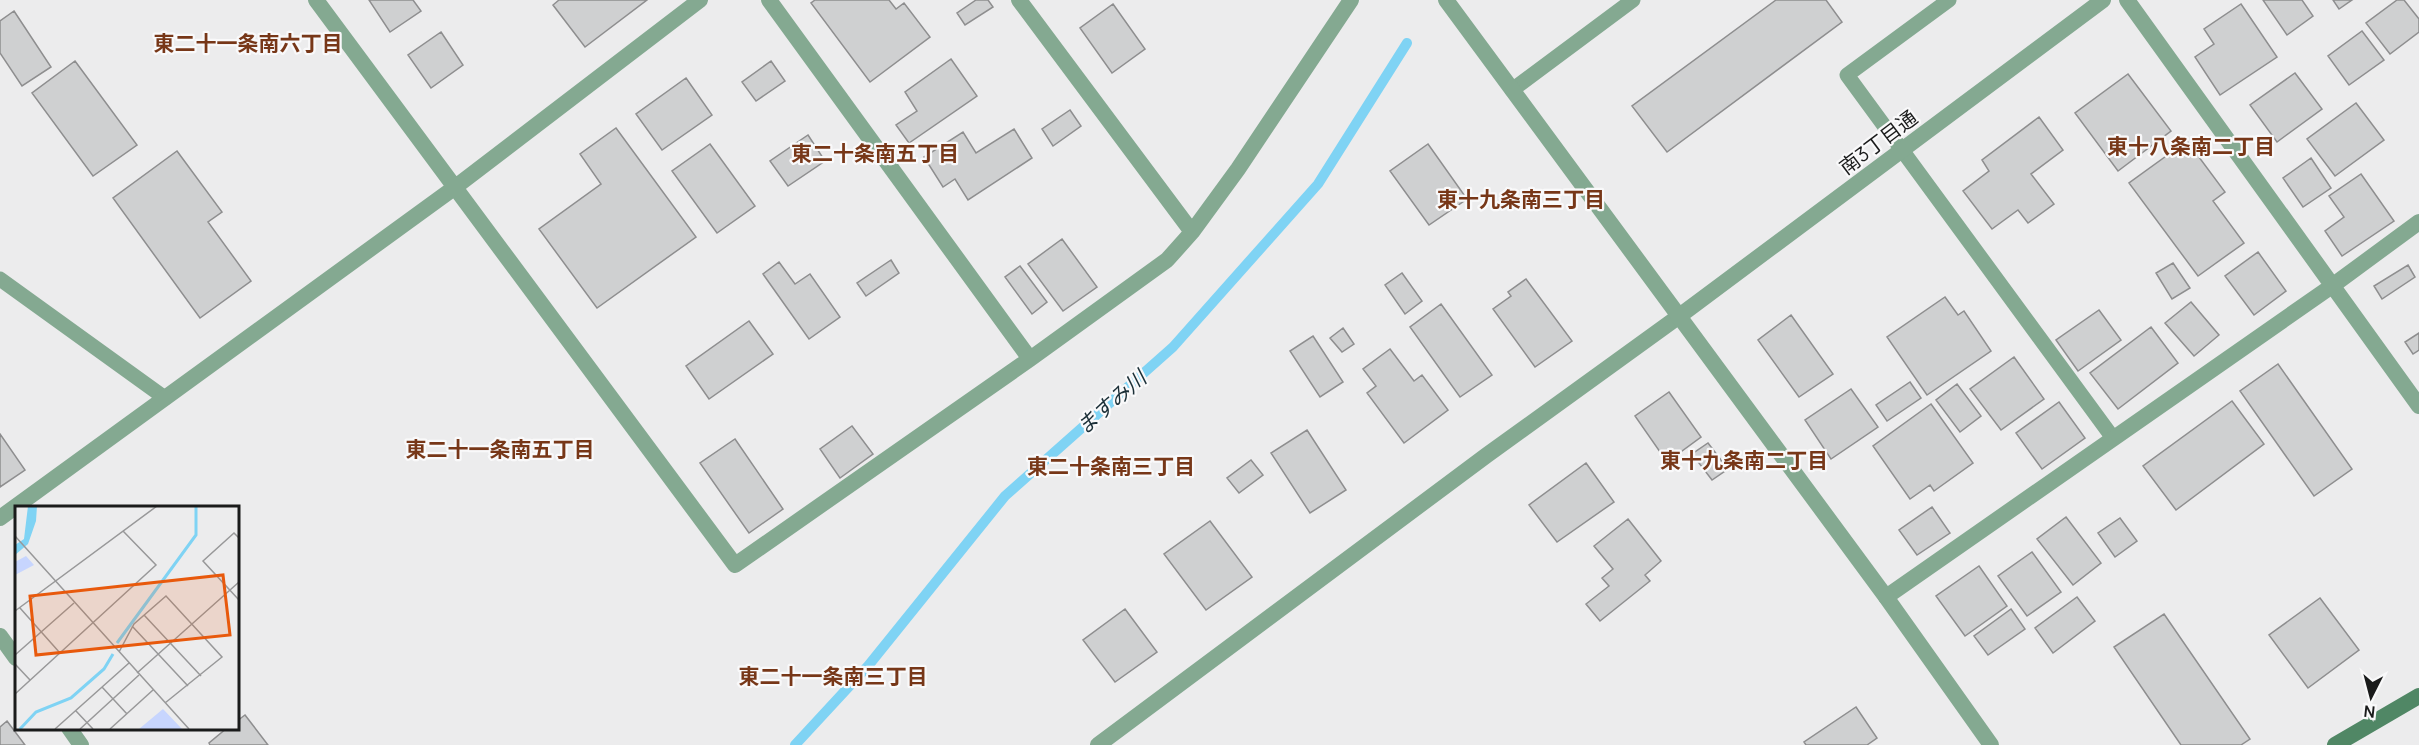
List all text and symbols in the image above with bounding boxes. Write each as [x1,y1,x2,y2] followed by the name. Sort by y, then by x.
[154,29,343,57] district label: 東二十一条南六丁目
[1834,104,1922,180] street label: 南3丁目通
[2107,132,2275,160] district label: 東十八条南二丁目
[791,139,959,167] district label: 東二十条南五丁目
[1437,185,1605,213] district label: 東十九条南三丁目
[1070,363,1153,440] water label: ますみ川
[406,435,595,463] district label: 東二十一条南五丁目
[1660,446,1828,474] district label: 東十九条南二丁目
[1027,452,1195,480] district label: 東二十条南三丁目
[15,506,238,730] inset map
[739,662,928,690] district label: 東二十一条南三丁目
[2341,667,2401,727] north arrow
[2363,700,2376,723] text: N

